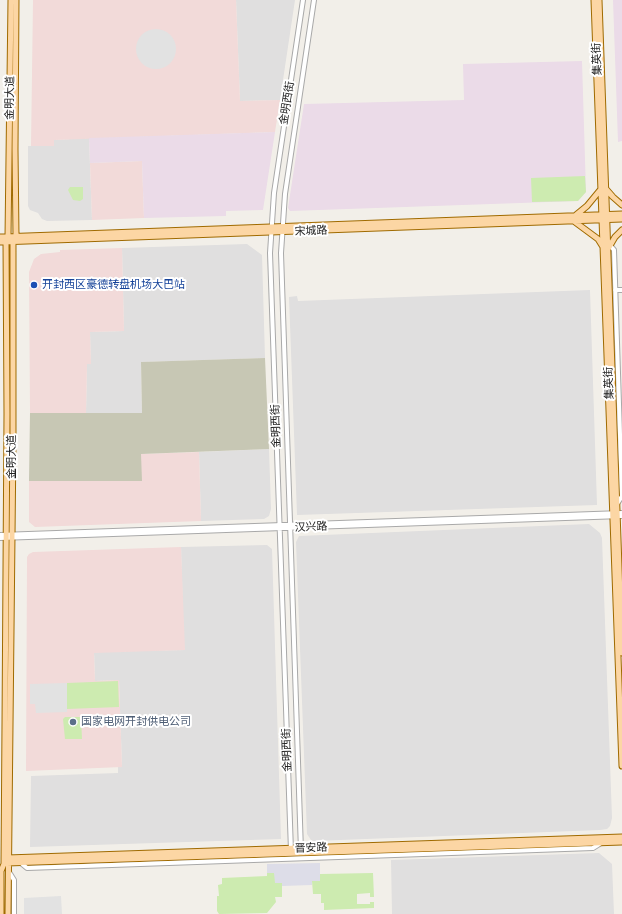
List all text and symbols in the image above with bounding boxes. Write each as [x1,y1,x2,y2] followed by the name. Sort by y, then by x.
[590,42,604,76] street label: 集英街
[3,76,17,120] street label: 金明大道
[277,80,297,126] street label: 金明西街
[294,224,328,238] street label: 宋城路
[42,278,185,292] place label: 开封西区豪德转盘机场大巴站
[29,280,39,290] marker: 开封西区豪德转盘机场大巴站
[602,366,616,400] street label: 集英街
[269,404,283,448] street label: 金明西街
[5,435,19,479] street label: 金明大道
[294,520,328,534] street label: 汉兴路
[81,715,191,729] place label: 国家电网开封供电公司
[68,717,78,727] marker: 国家电网开封供电公司
[280,728,294,772] street label: 金明西街
[294,841,328,855] street label: 晋安路

